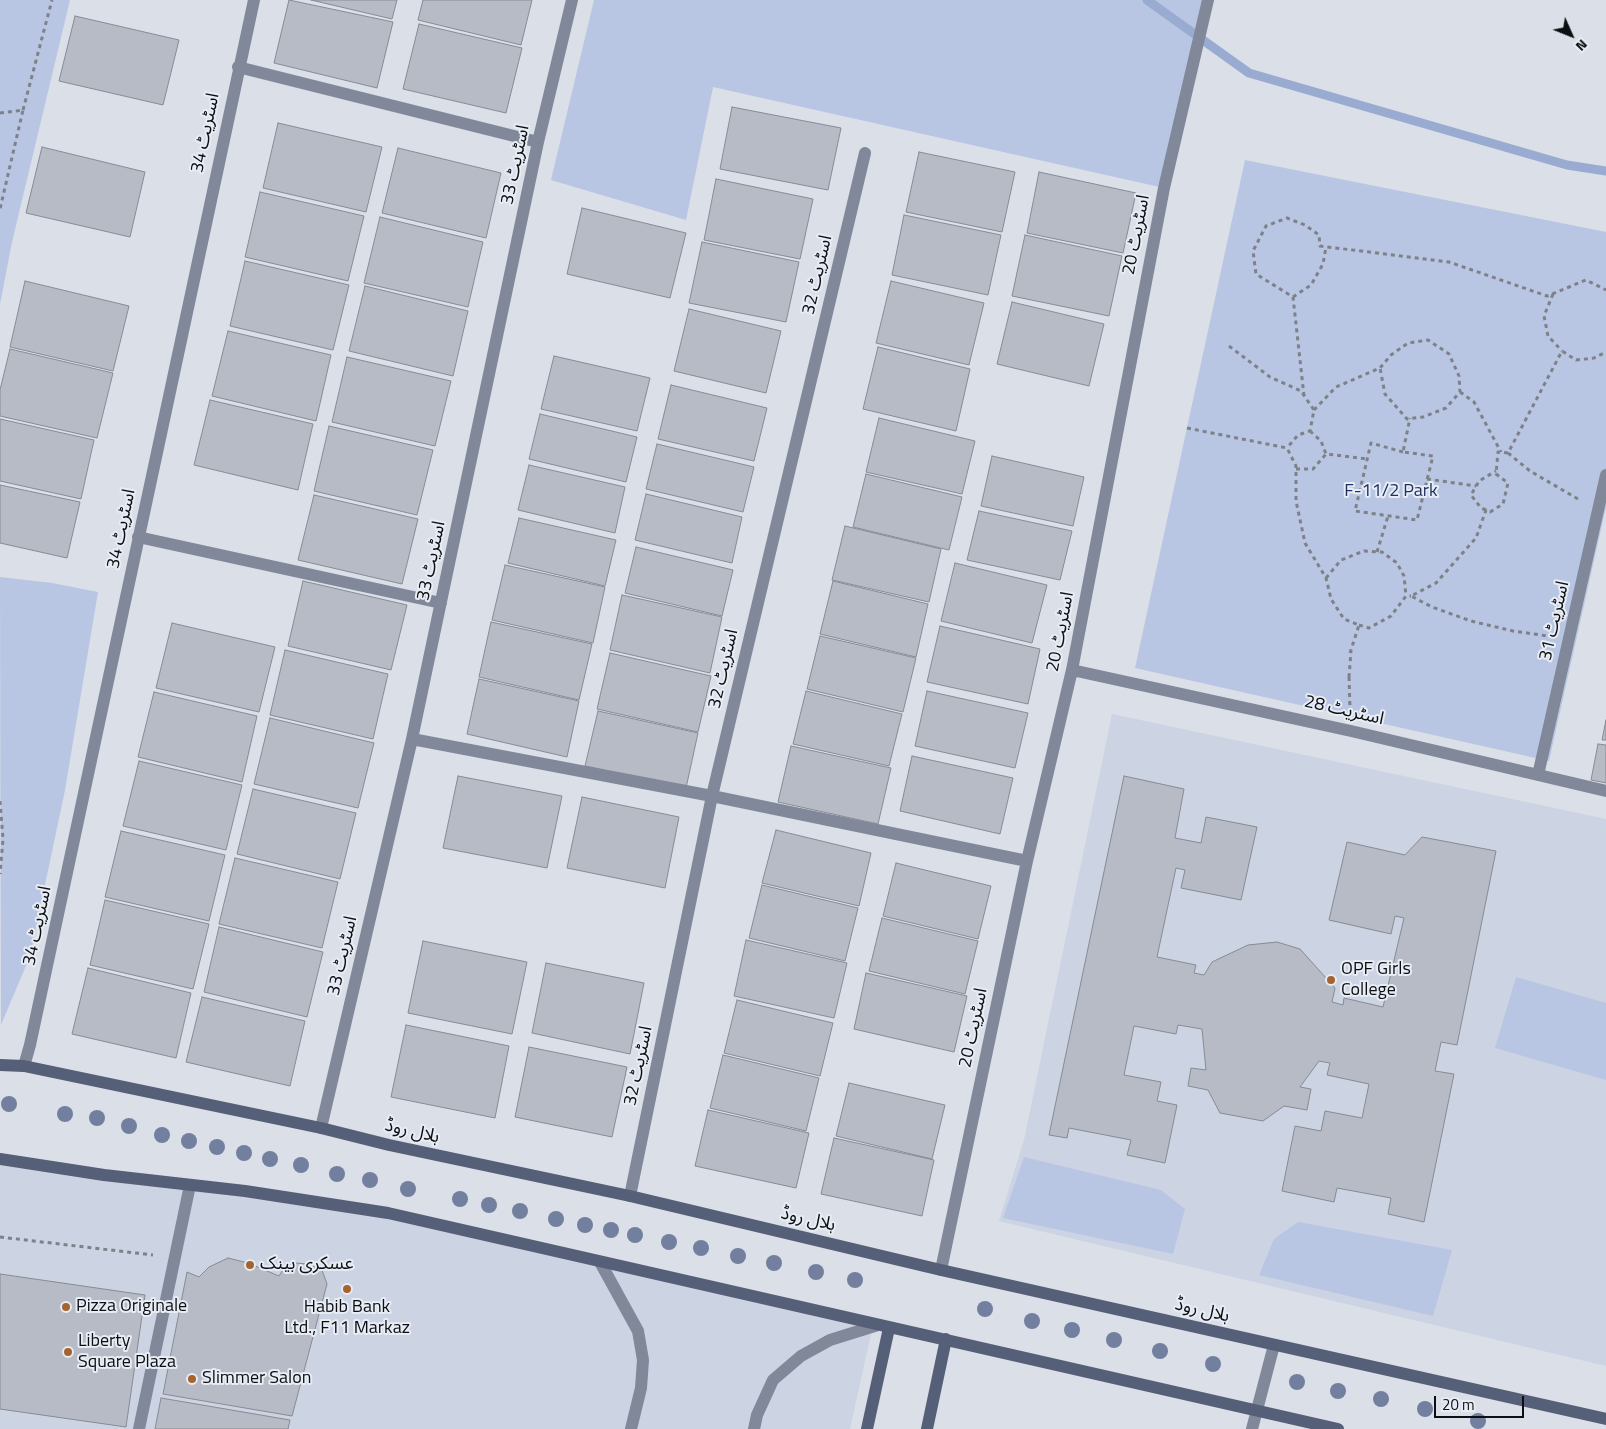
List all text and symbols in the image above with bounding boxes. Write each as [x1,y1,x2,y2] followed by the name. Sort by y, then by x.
[1546,10,1596,60] north arrow
[1571,35,1593,57] text: N
[187,91,225,175] street label: اسٹریٹ 34
[497,123,535,207] street label: اسٹریٹ 33
[1119,193,1155,277] street label: اسٹریٹ 20
[798,233,838,317] street label: اسٹریٹ 32
[1344,481,1438,503] park label: F-11/2 Park
[103,487,141,571] street label: اسٹریٹ 34
[413,519,451,603] street label: اسٹریٹ 33
[1535,579,1575,663] street label: اسٹریٹ 31
[1043,590,1079,674] street label: اسٹریٹ 20
[704,627,744,711] street label: اسٹریٹ 32
[1302,691,1386,731] street label: اسٹریٹ 28
[19,884,57,968] street label: اسٹریٹ 34
[323,914,363,998] street label: اسٹریٹ 33
[1341,959,1411,1002] place label: OPF Girls College
[1325,974,1337,986] marker: OPF Girls College
[955,986,993,1070] street label: اسٹریٹ 20
[620,1024,658,1108] street label: اسٹریٹ 32
[383,1115,441,1149] street label: ہلال روڈ
[779,1203,837,1237] street label: ہلال روڈ
[260,1254,354,1276] place label: عسکری بینک
[244,1259,256,1271] marker: عسکری بینک
[341,1283,353,1295] marker: Habib Bank Ltd., F11 Markaz
[1173,1294,1231,1328] street label: ہلال روڈ
[76,1296,187,1318] place label: Pizza Originale
[284,1297,410,1340] place label: Habib Bank Ltd., F11 Markaz
[60,1301,72,1313] marker: Pizza Originale
[78,1331,176,1374] place label: Liberty Square Plaza
[62,1346,74,1358] marker: Liberty Square Plaza
[202,1368,311,1390] place label: Slimmer Salon
[186,1373,198,1385] marker: Slimmer Salon
[1436,1386,1526,1418] scale bar
[1442,1393,1475,1416] text: 20 m

